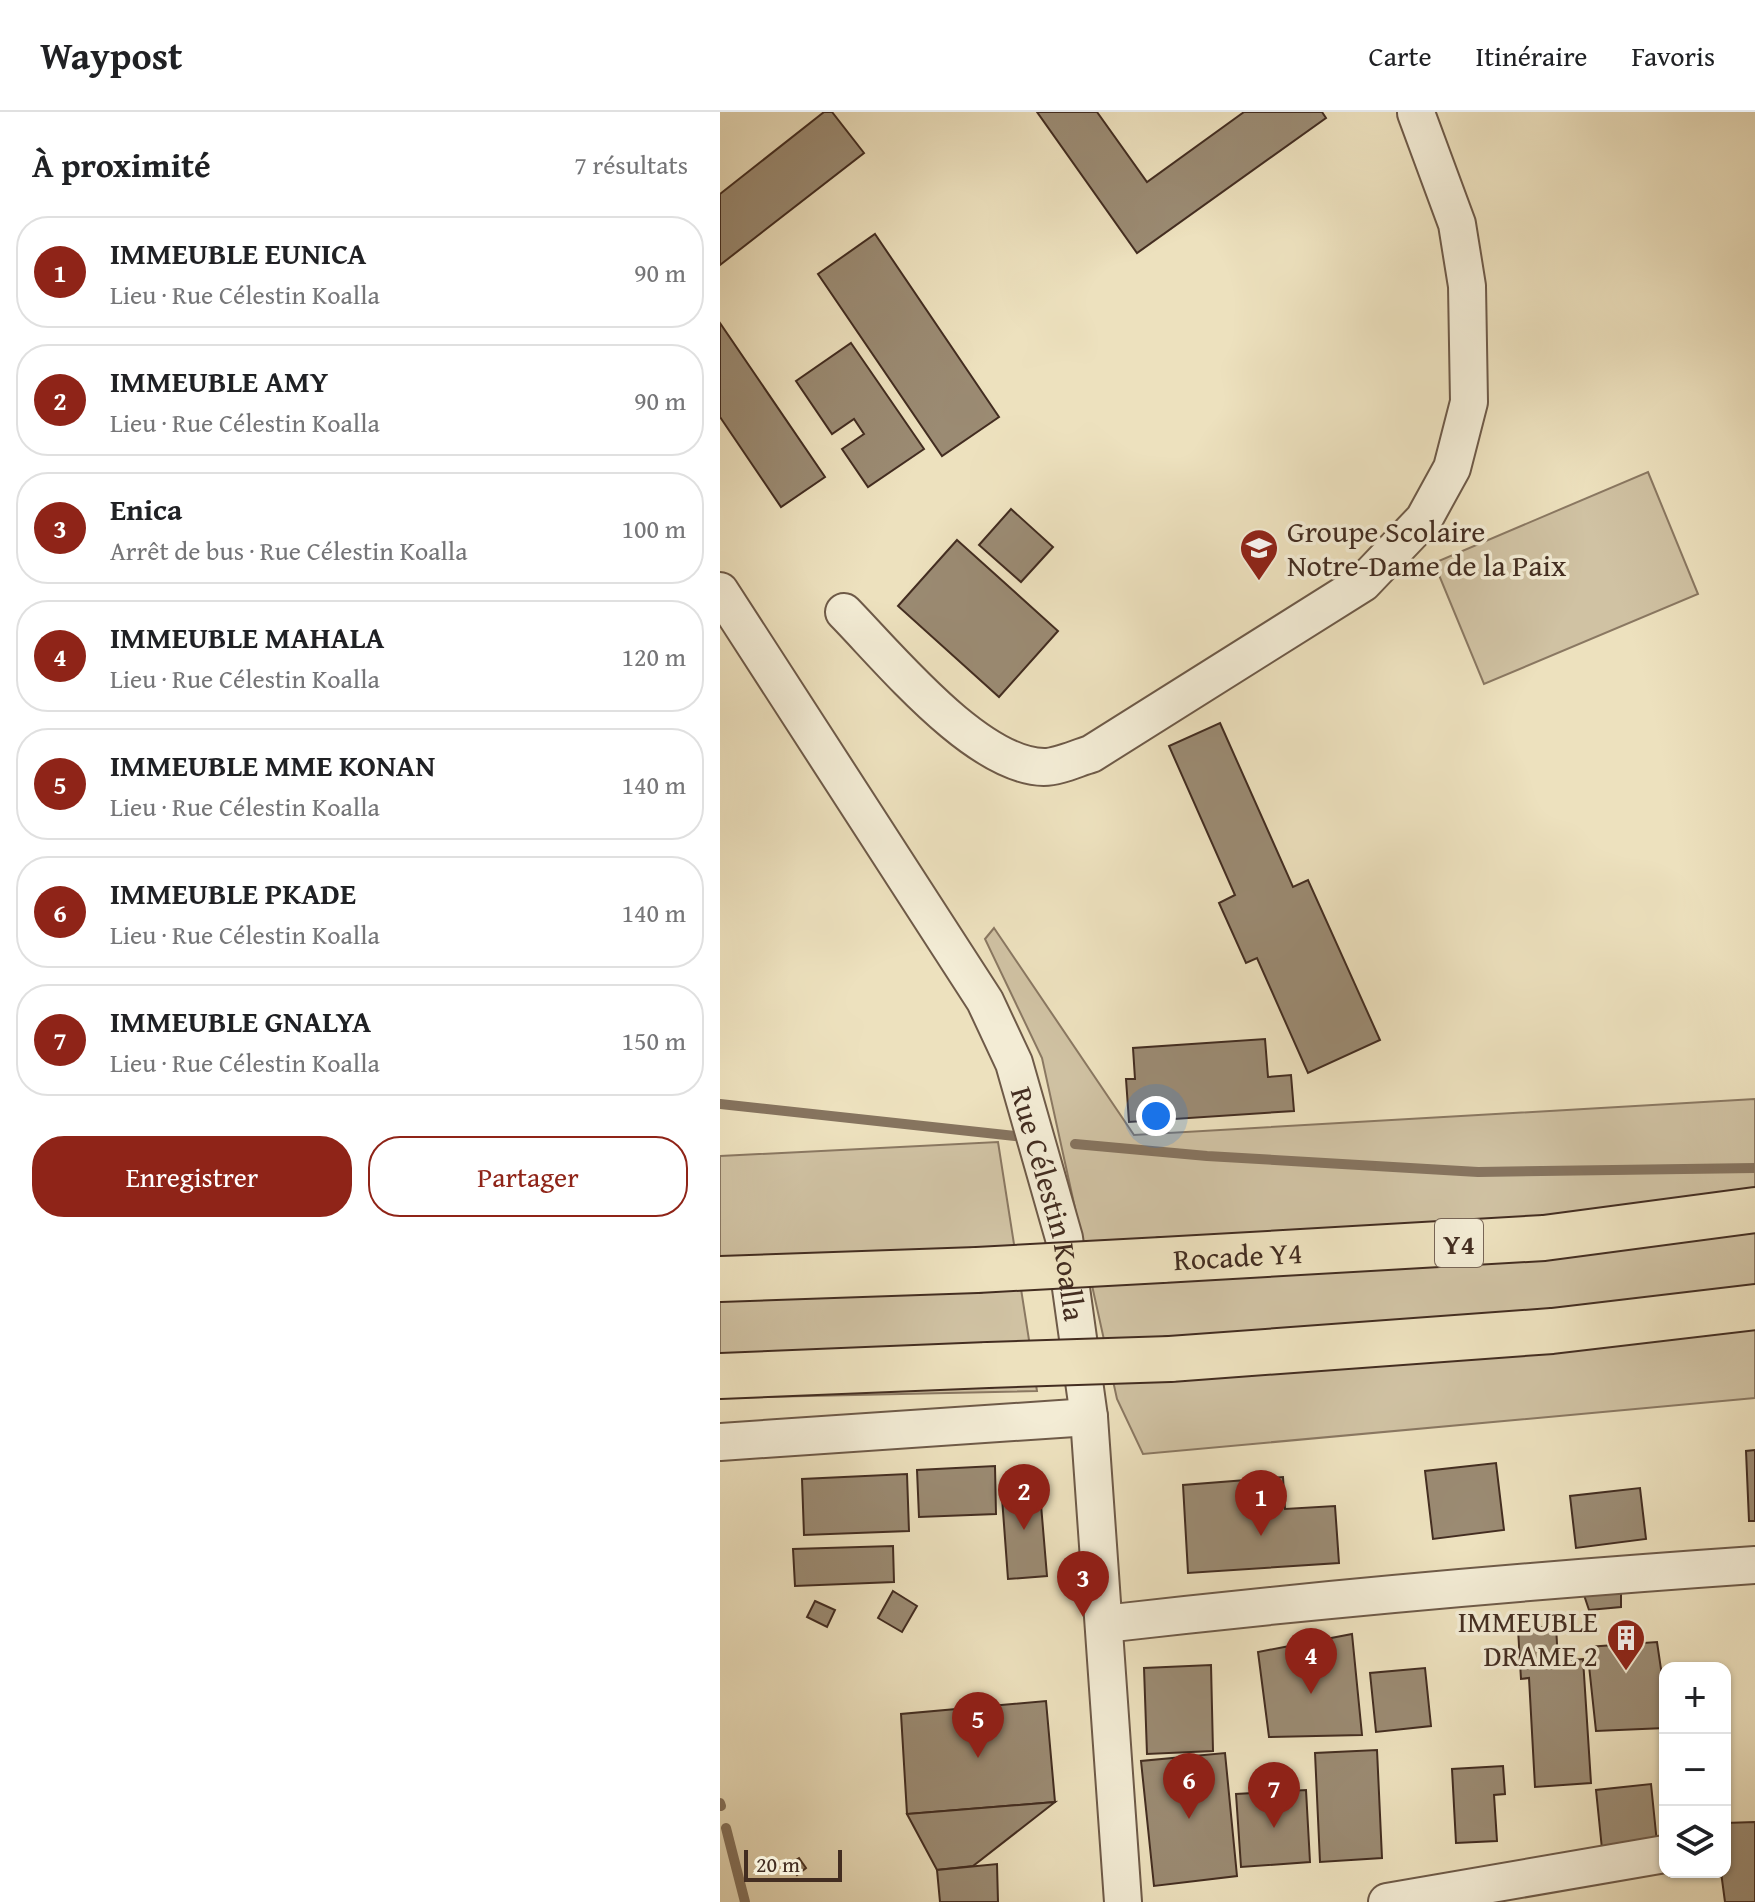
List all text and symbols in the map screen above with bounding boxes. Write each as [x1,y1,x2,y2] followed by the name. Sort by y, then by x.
[40,27,182,83] text: Waypost
[1369,35,1432,76] text: Carte
[1476,35,1587,76] text: Itinéraire
[1631,35,1715,76] text: Favoris
[32,140,211,189] text: À proximité
[574,145,688,184] text: 7 résultats
[110,231,366,275] text: IMMEUBLE EUNICA
[53,253,67,292] text: 1
[634,253,686,292] text: 90 m
[110,275,380,314] text: Lieu · Rue Célestin Koalla
[110,359,328,403] text: IMMEUBLE AMY
[53,381,67,420] text: 2
[634,381,686,420] text: 90 m
[110,403,380,442] text: Lieu · Rue Célestin Koalla
[110,487,182,531] text: Enica
[53,509,67,548] text: 3
[621,509,686,548] text: 100 m
[1287,509,1567,587] place label: Groupe Scolaire Notre-Dame de la Paix
[1238,527,1280,582] school or university icon: Groupe Scolaire Notre-Dame de la Paix
[110,531,467,570] text: Arrêt de bus · Rue Célestin Koalla
[110,615,384,659] text: IMMEUBLE MAHALA
[53,637,67,676] text: 4
[621,637,686,676] text: 120 m
[110,659,380,698] text: Lieu · Rue Célestin Koalla
[110,743,435,787] text: IMMEUBLE MME KONAN
[53,765,67,804] text: 5
[621,765,686,804] text: 140 m
[110,787,380,826] text: Lieu · Rue Célestin Koalla
[110,871,356,915] text: IMMEUBLE PKADE
[53,893,67,932] text: 6
[621,893,686,932] text: 140 m
[110,915,380,954] text: Lieu · Rue Célestin Koalla
[110,999,371,1043] text: IMMEUBLE GNALYA
[53,1021,67,1060] text: 7
[621,1021,686,1060] text: 150 m
[110,1043,380,1082] text: Lieu · Rue Célestin Koalla
[1000,1081,1097,1324] street label: Rue Célestin Koalla
[1136,1096,1176,1136] your location
[32,1136,352,1217] button: Enregistrer
[368,1136,688,1217] button: Partager
[1435,1219,1483,1267] road number: Y4
[1172,1230,1304,1281] street label: Rocade Y4
[998,1464,1050,1530] pin: 2
[1235,1470,1287,1536] pin: 1
[1057,1551,1109,1617] pin: 3
[1458,1599,1598,1677] place label: IMMEUBLE DRAME 2
[1605,1617,1647,1672] building icon: IMMEUBLE DRAME 2
[1285,1628,1337,1694] pin: 4
[1659,1662,1731,1878] map controls
[1659,1662,1731,1734] button: +
[952,1692,1004,1758] pin: 5
[1659,1734,1731,1806] button: −
[1163,1753,1215,1819] pin: 6
[1248,1762,1300,1828] pin: 7
[1659,1806,1731,1878] button: layers
[744,1846,842,1882] scale bar
[756,1848,800,1880] text: 20 m

